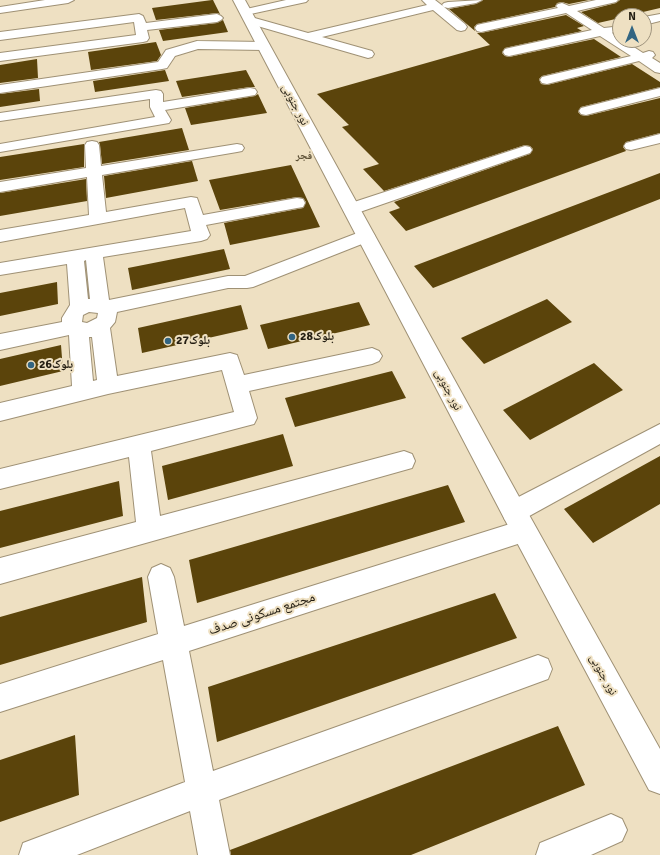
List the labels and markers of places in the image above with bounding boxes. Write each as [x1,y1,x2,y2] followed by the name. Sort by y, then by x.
[300,330,334,344] place label: بلوک28
[287,332,297,342] marker: بلوک28
[176,334,210,348] place label: بلوک27
[163,336,173,346] marker: بلوک27
[39,358,73,372] place label: بلوک26
[26,360,36,370] marker: بلوک26

